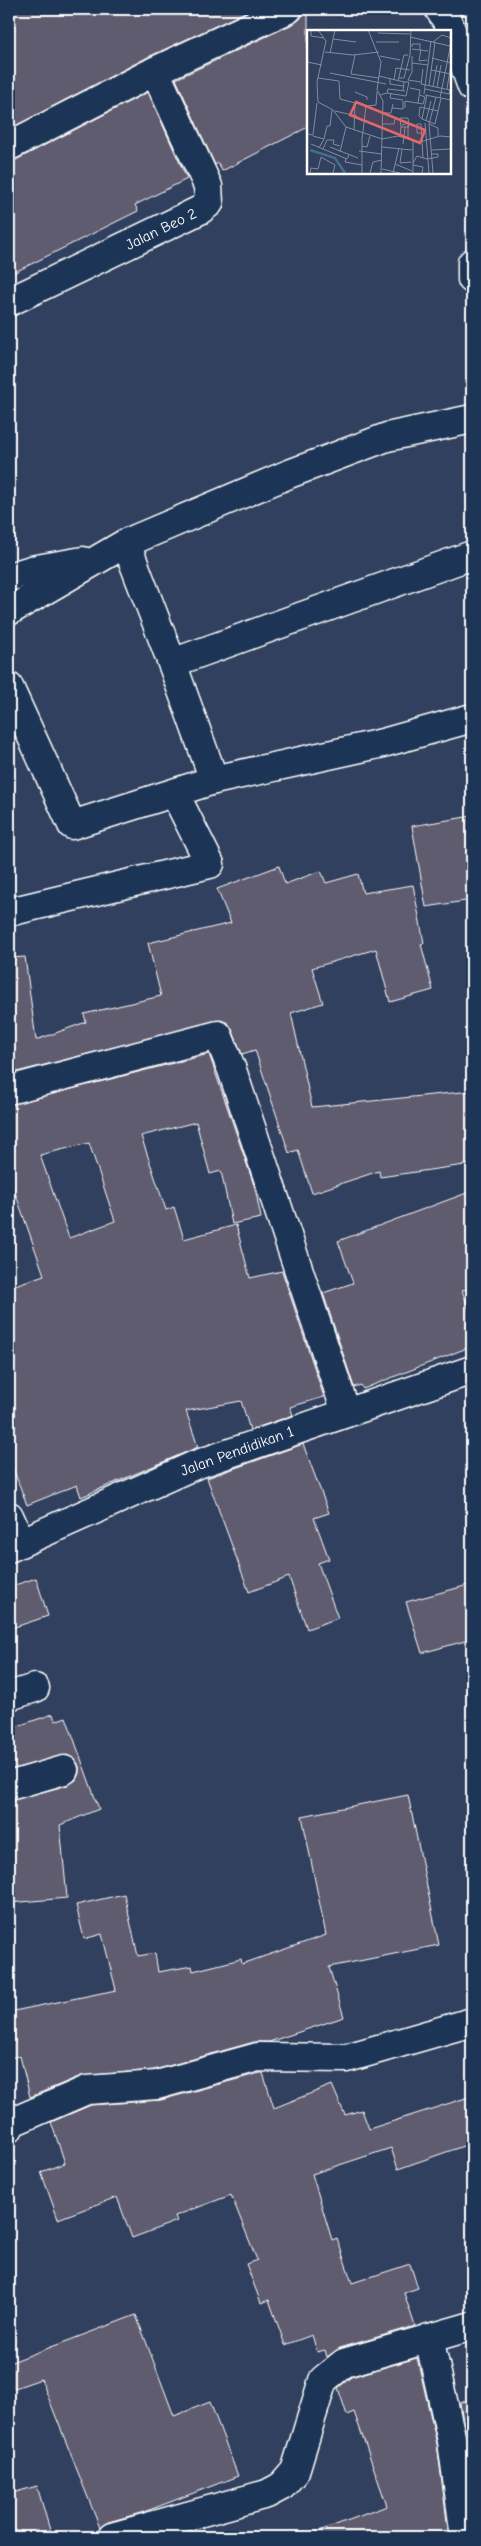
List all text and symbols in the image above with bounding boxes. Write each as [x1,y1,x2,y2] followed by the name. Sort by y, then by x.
[307,30,451,174] inset map
[123,204,199,254] street label: Jalan Beo 2
[178,1422,296,1480] street label: Jalan Pendidikan 1

